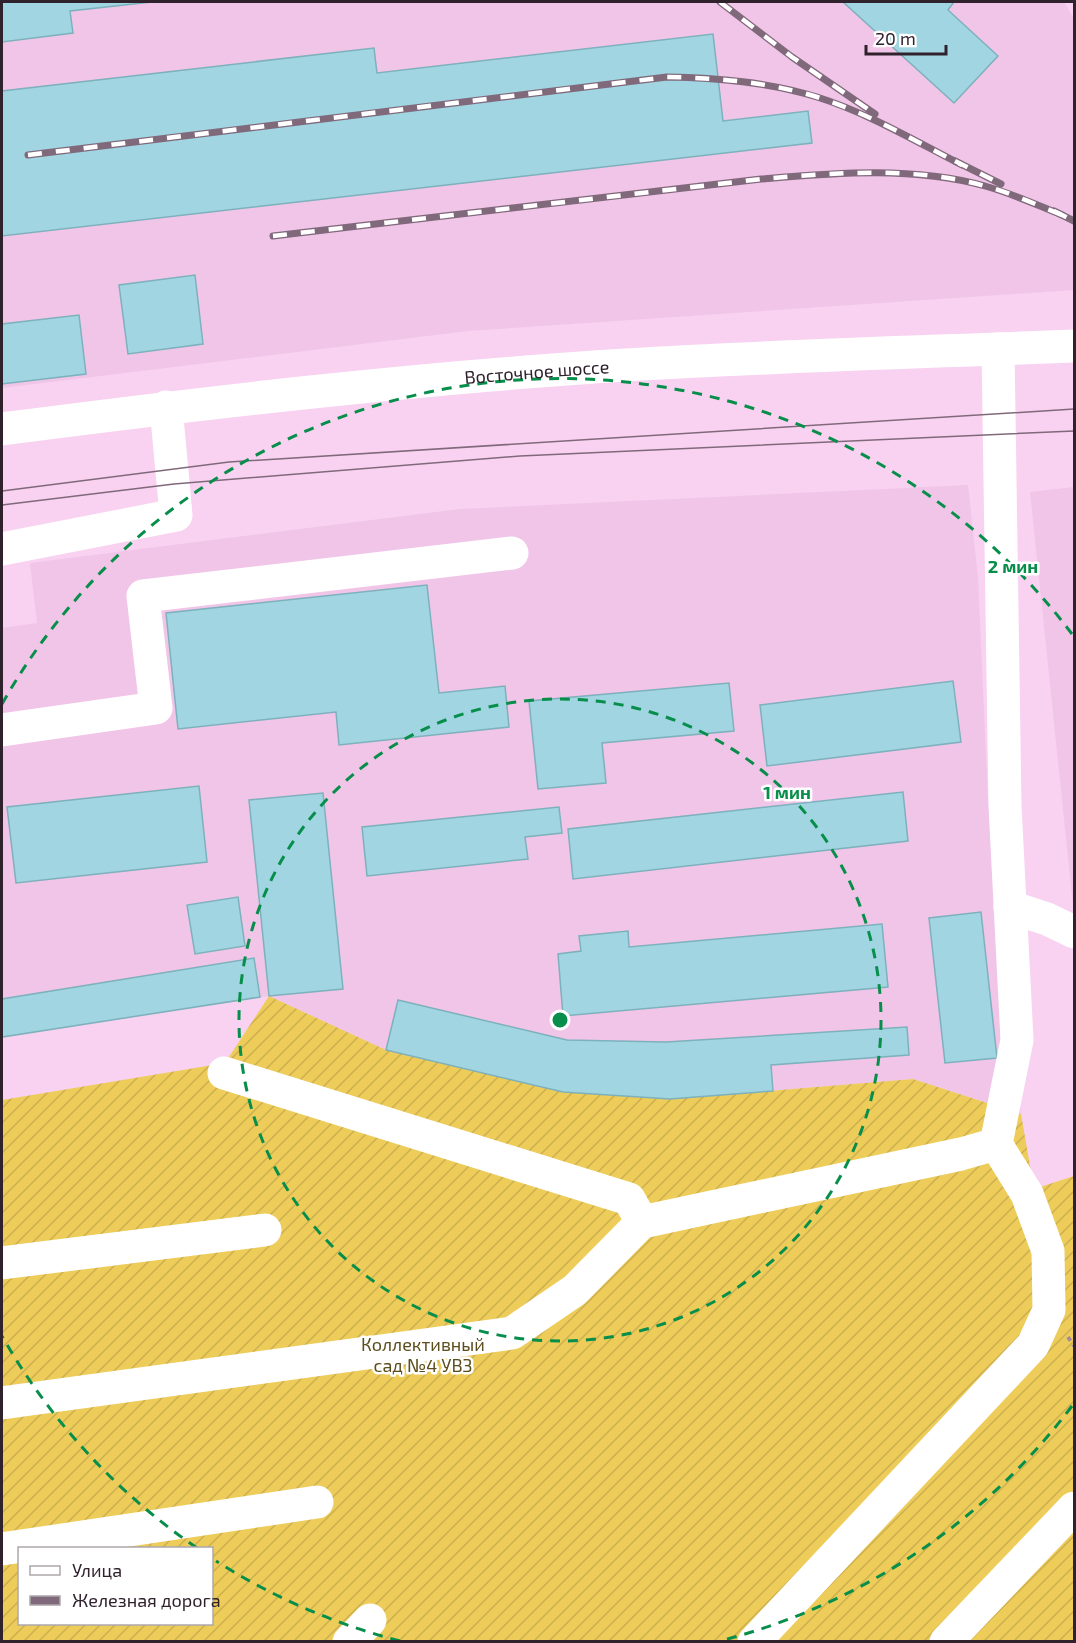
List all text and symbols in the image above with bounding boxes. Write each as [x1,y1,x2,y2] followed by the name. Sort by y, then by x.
[866,18,946,56] scale bar
[875,27,916,49] text: 20 m
[463,355,610,388] street label: Восточное шоссе
[988,555,1038,577] text: 2 мин
[763,781,811,803] text: 1 мин
[550,1010,570,1030] centre of rings
[361,1333,485,1376] park label: Коллективный сад №4 УВЗ
[18,1547,213,1625] legend
[72,1559,122,1581] text: Улица
[72,1589,221,1611] text: Железная дорога

